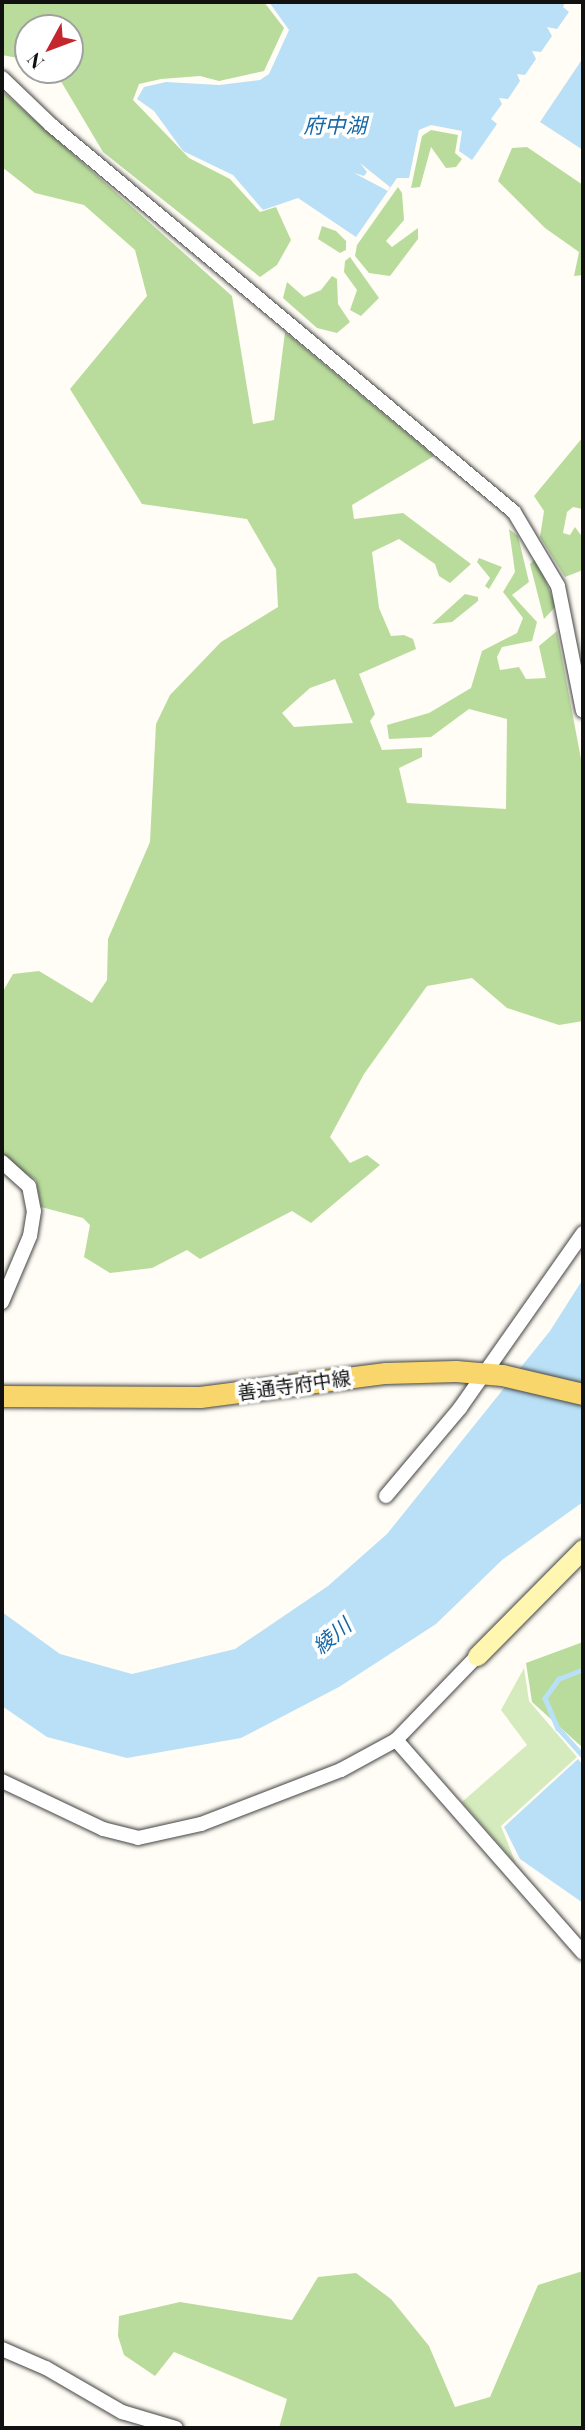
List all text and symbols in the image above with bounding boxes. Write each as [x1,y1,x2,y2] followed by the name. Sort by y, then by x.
[14,14,84,84] north arrow
[20,48,49,75] text: N
[304,111,366,137] water label: 府中湖
[236,1366,352,1404] street label: 善通寺府中線
[307,1612,355,1658] water label: 綾川

